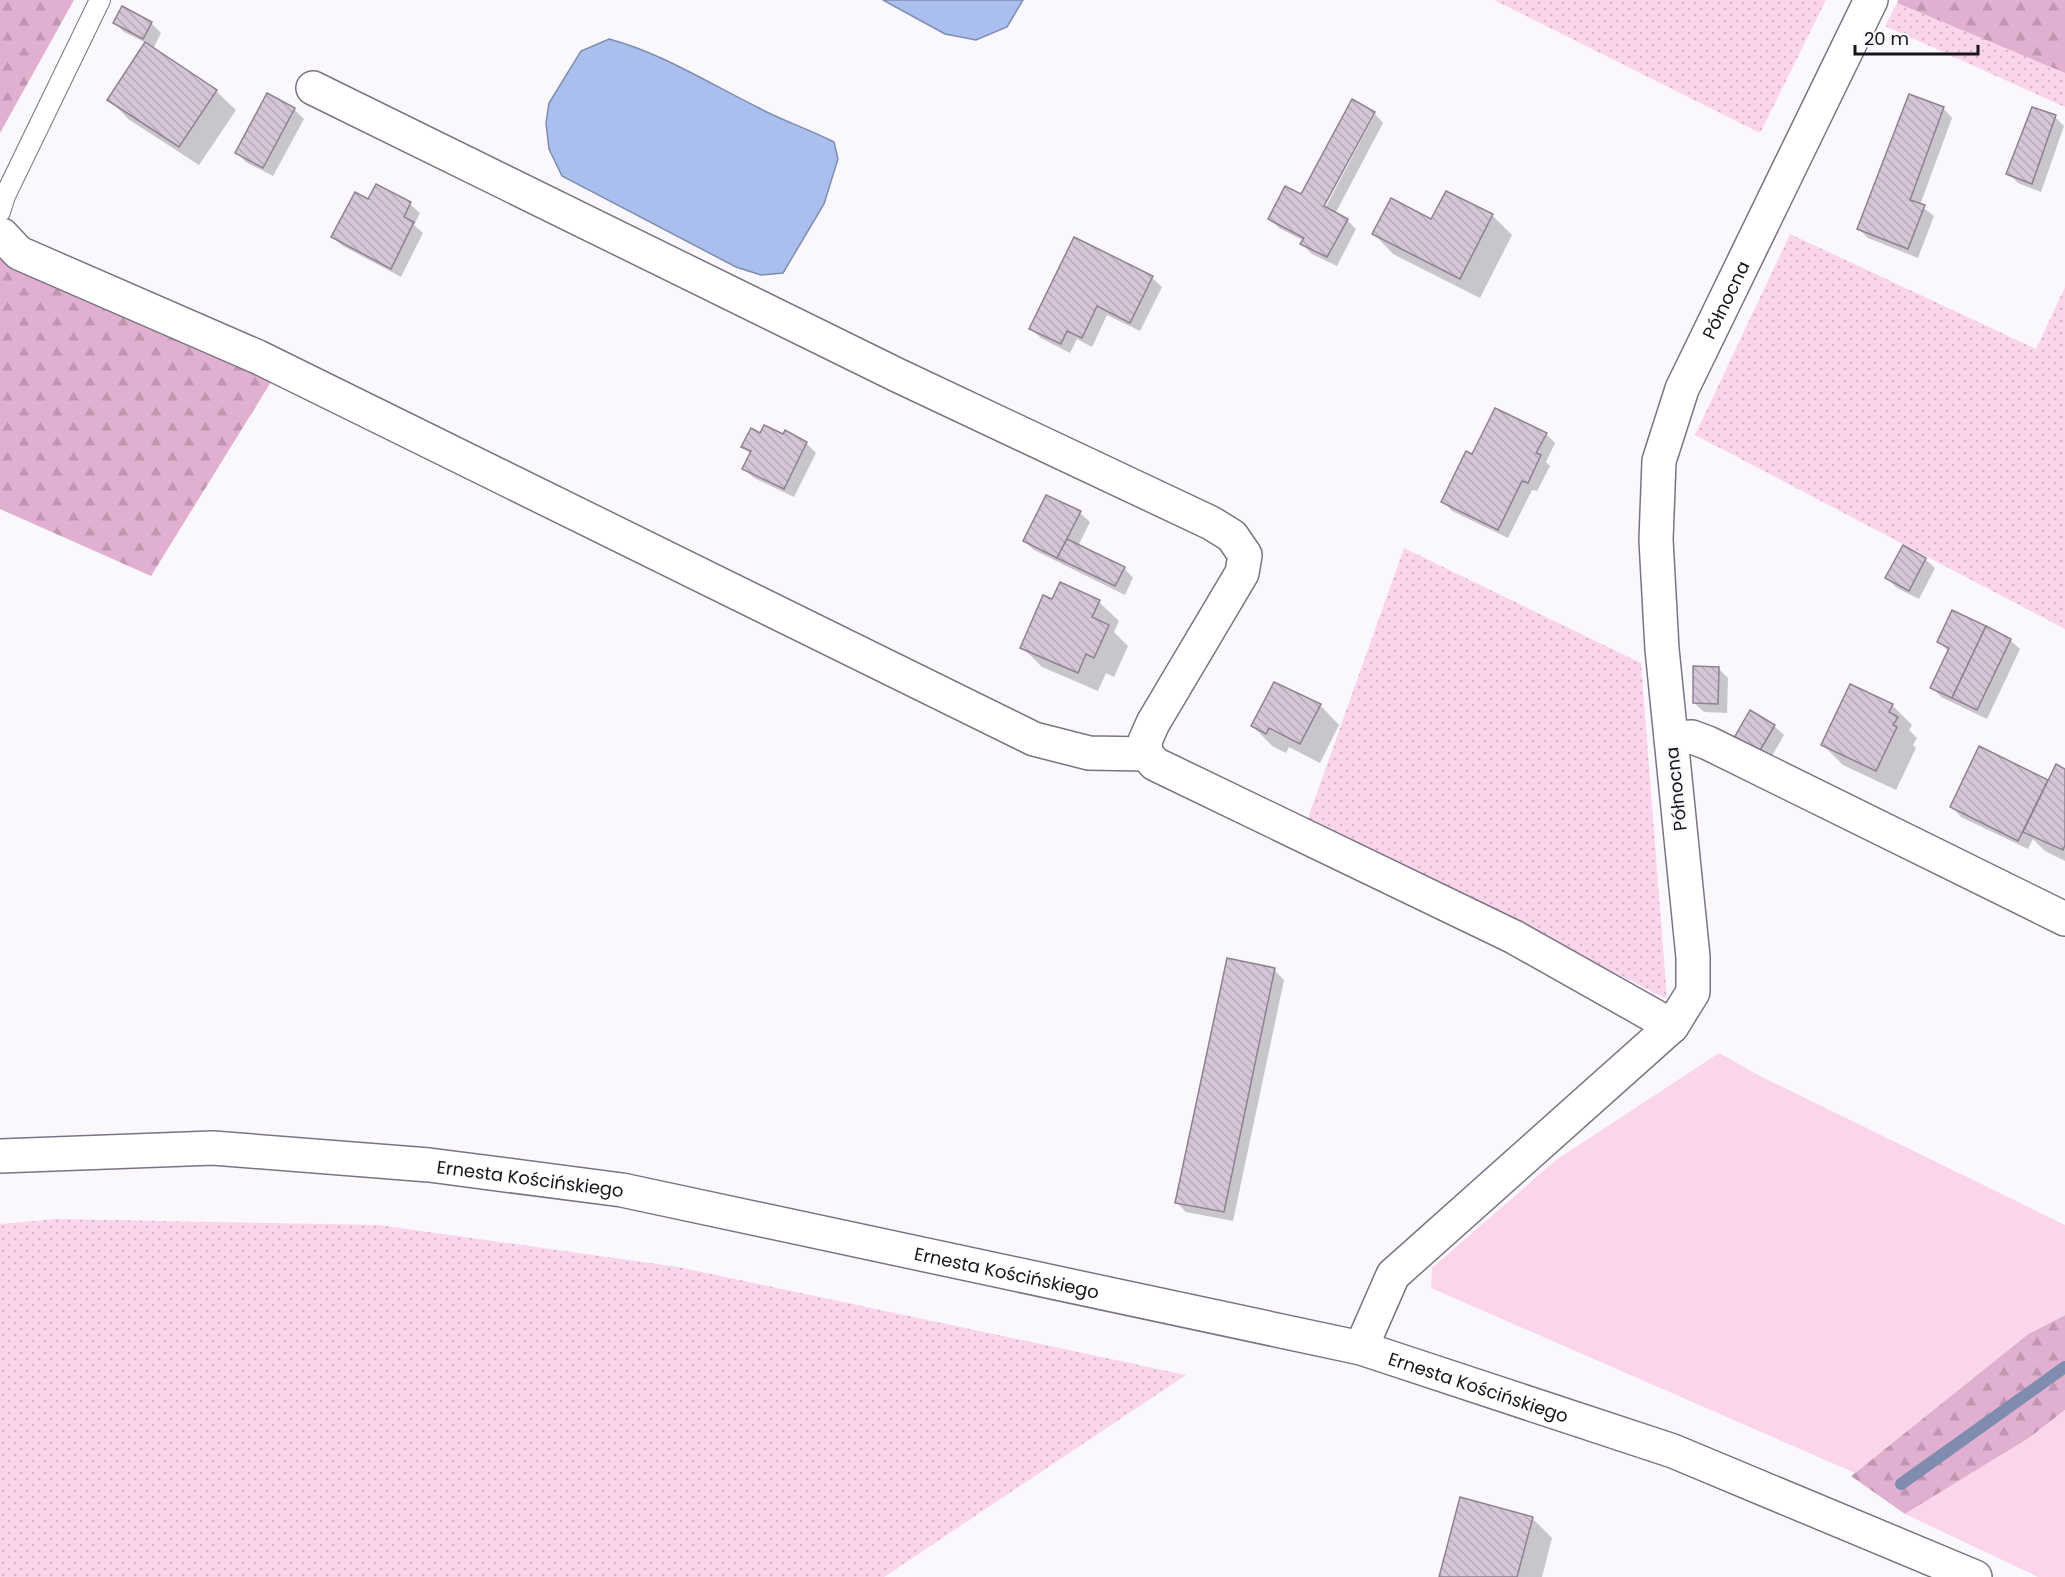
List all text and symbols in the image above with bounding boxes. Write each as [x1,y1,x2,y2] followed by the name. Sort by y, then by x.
[1855,18,1978,56] scale bar
[1864,26,1909,51] text: 20 m
[1696,256,1755,343] street label: Północna
[1659,746,1693,832] street label: Północna
[435,1154,625,1203] street label: Ernesta Kościńskiego
[912,1240,1102,1304] street label: Ernesta Kościńskiego
[1385,1345,1572,1428] street label: Ernesta Kościńskiego

